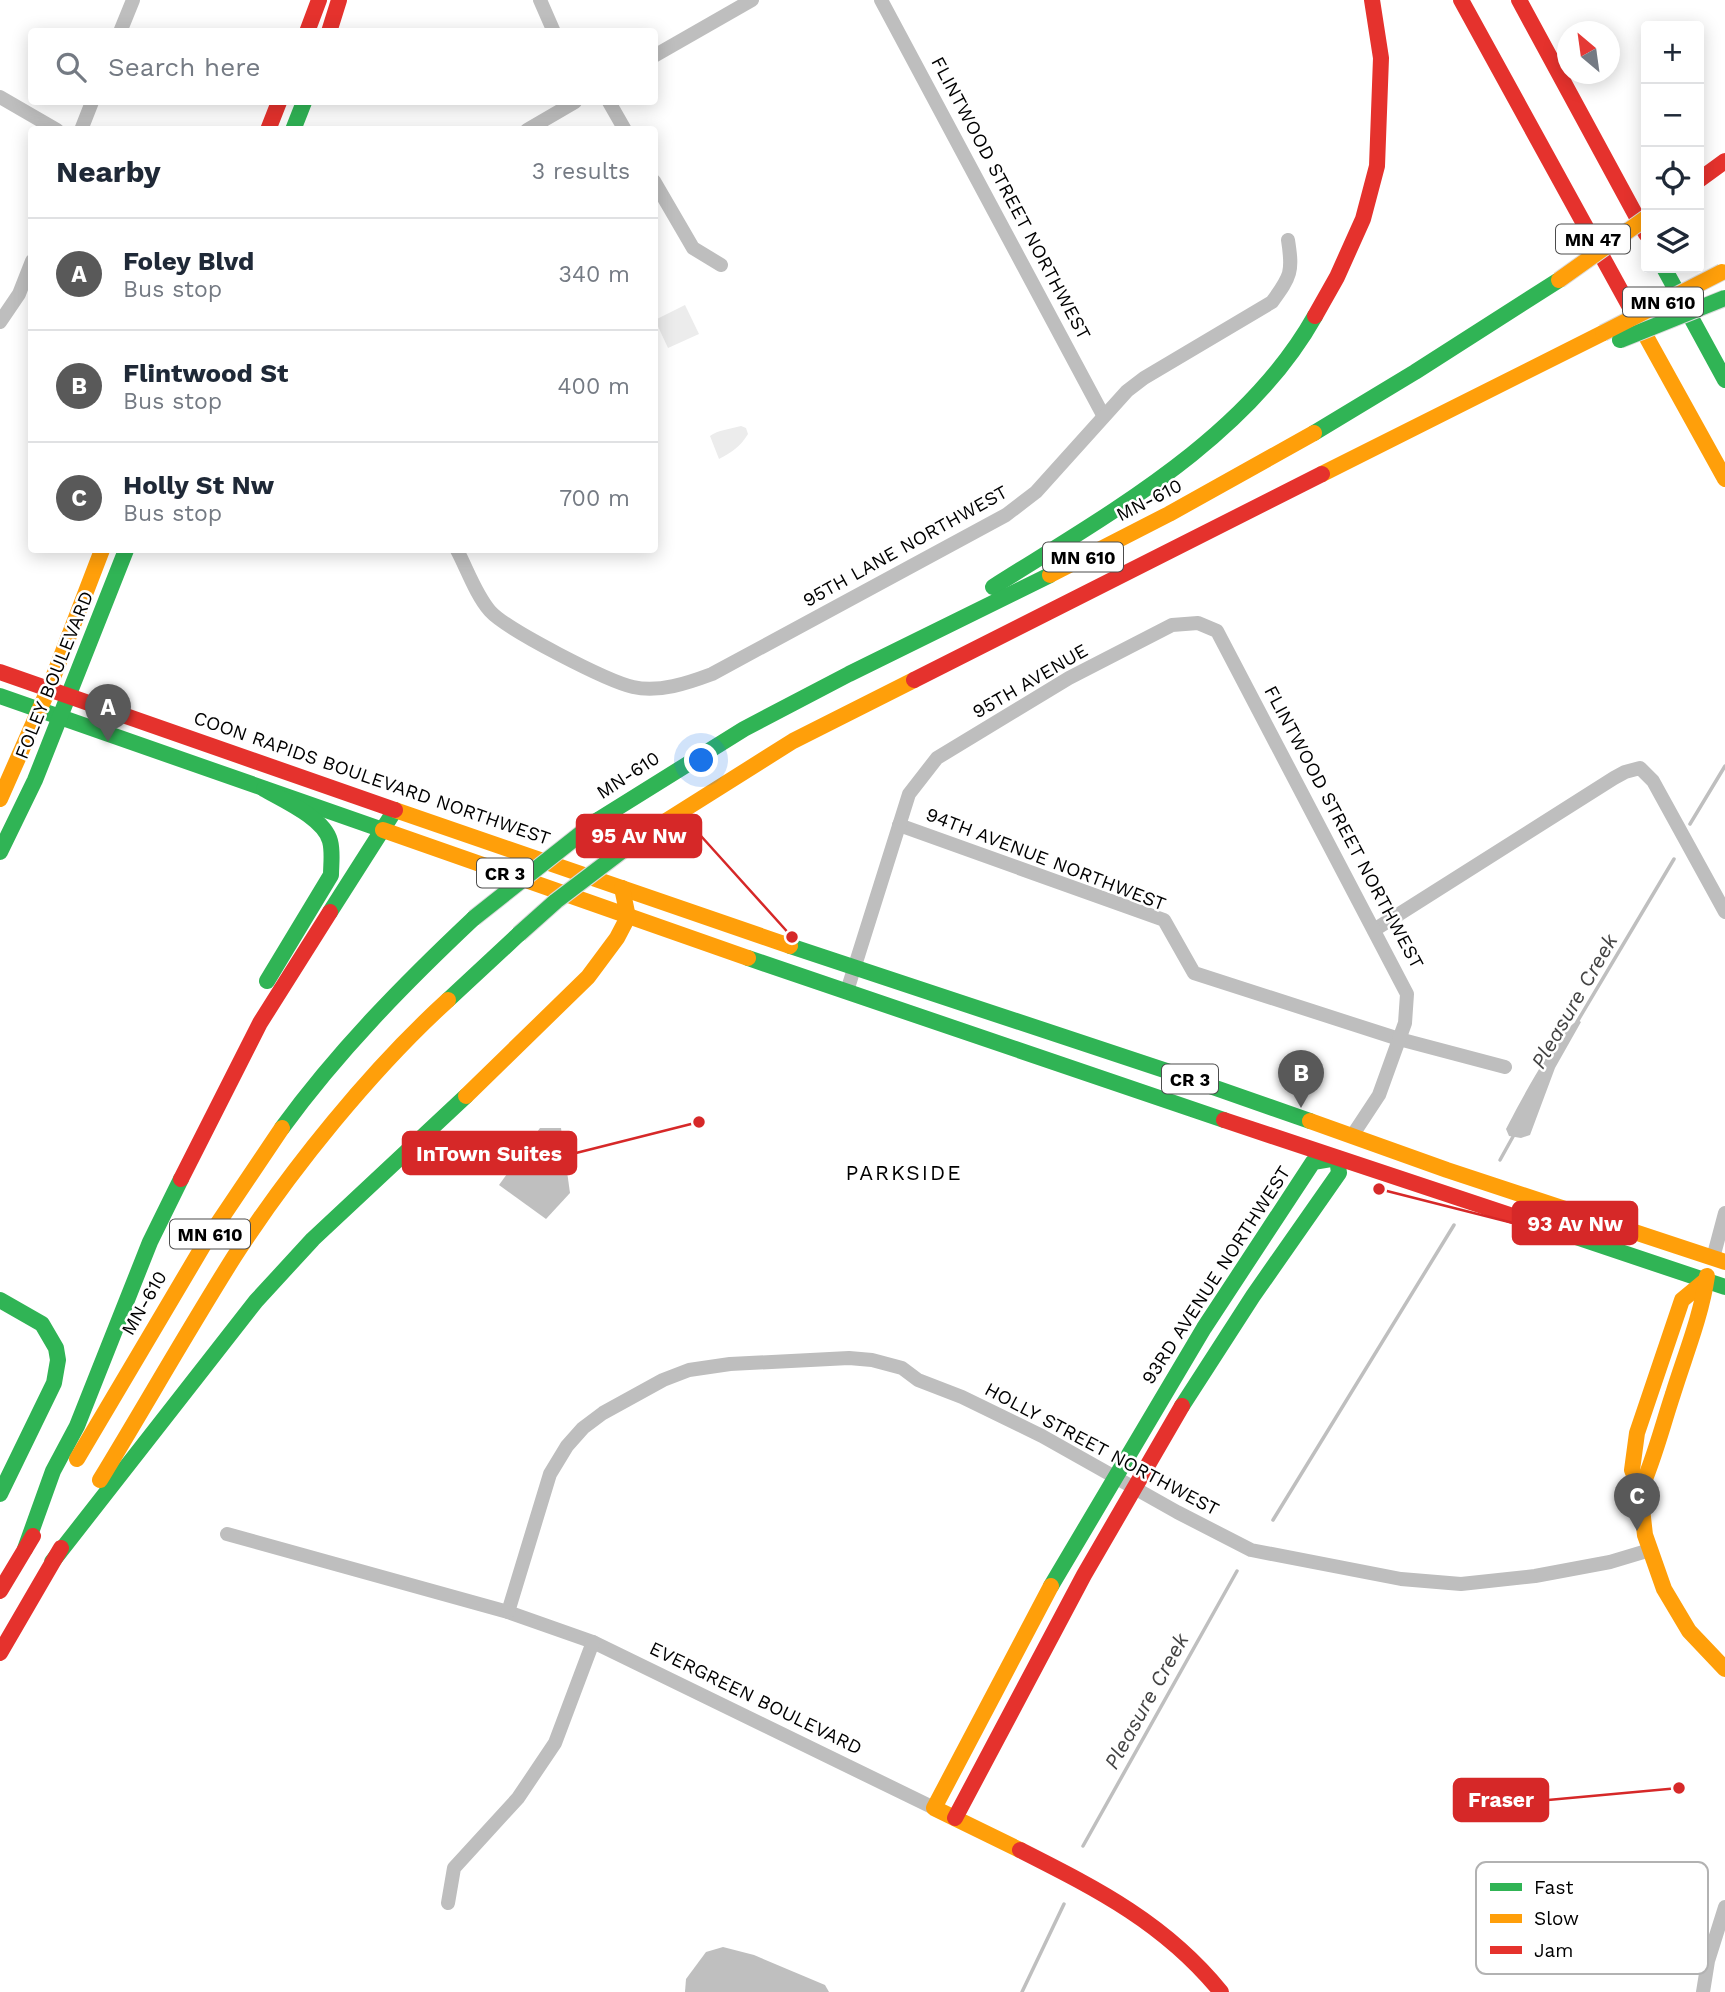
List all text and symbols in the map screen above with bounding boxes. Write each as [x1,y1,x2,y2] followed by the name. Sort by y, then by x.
[1557,21,1620,84] north arrow
[1641,21,1704,273] map controls
[1641,21,1704,84] button: +
[28,28,658,105] search box
[52,48,90,86] icon: search
[108,52,260,82] text: Search here
[926,52,1096,344] street label: FLINTWOOD STREET NORTHWEST
[1641,84,1704,147] button: −
[1641,147,1704,210] button: locate
[56,154,161,189] text: Nearby
[532,158,630,185] text: 3 results
[1641,210,1704,273] button: layers
[1556,225,1630,254] road number: MN 47
[123,246,254,276] text: Foley Blvd
[71,261,87,288] text: A
[558,261,630,288] text: 340 m
[123,276,222,303] text: Bus stop
[1623,288,1703,316] road number: MN 610
[123,358,288,388] text: Flintwood St
[71,373,87,400] text: B
[558,373,630,400] text: 400 m
[123,388,222,415] text: Bus stop
[123,470,274,500] text: Holly St Nw
[1112,474,1186,526] street label: MN-610
[799,480,1011,612] street label: 95TH LANE NORTHWEST
[71,485,87,512] text: C
[559,485,630,512] text: 700 m
[123,500,222,527] text: Bus stop
[1043,542,1123,572] road number: MN 610
[10,588,98,762] street label: FOLEY BOULEVARD
[968,639,1092,723] street label: 95TH AVENUE
[1259,681,1429,973] street label: FLINTWOOD STREET NORTHWEST
[85,684,131,742] pin: A
[190,706,554,850] street label: COON RAPIDS BOULEVARD NORTHWEST
[684,743,718,777] your location
[592,746,664,804] street label: MN-610
[923,803,1169,915] street label: 94TH AVENUE NORTHWEST
[577,815,701,857] callout: 95 Av Nw
[591,823,687,848] text: 95 Av Nw
[477,858,533,888] road number: CR 3
[1525,929,1623,1073] water label: Pleasure Creek
[1278,1050,1324,1108] pin: B
[1162,1064,1218,1094] road number: CR 3
[403,1132,576,1174] callout: InTown Suites
[416,1141,562,1166] text: InTown Suites
[845,1160,963,1185] district label: PARKSIDE
[1137,1162,1295,1388] street label: 93RD AVENUE NORTHWEST
[1513,1202,1637,1244] callout: 93 Av Nw
[1527,1211,1623,1236] text: 93 Av Nw
[170,1219,250,1248] road number: MN 610
[116,1267,172,1339] street label: MN-610
[981,1377,1223,1521] street label: HOLLY STREET NORTHWEST
[1614,1473,1660,1531] pin: C
[1098,1628,1194,1773] water label: Pleasure Creek
[646,1636,866,1760] street label: EVERGREEN BOULEVARD
[1454,1779,1548,1821] callout: Fraser
[1468,1787,1534,1812] text: Fraser
[1476,1862,1708,1974] legend
[1534,1876,1573,1899] text: Fast
[1534,1907,1579,1930] text: Slow
[1534,1939,1573,1962] text: Jam

